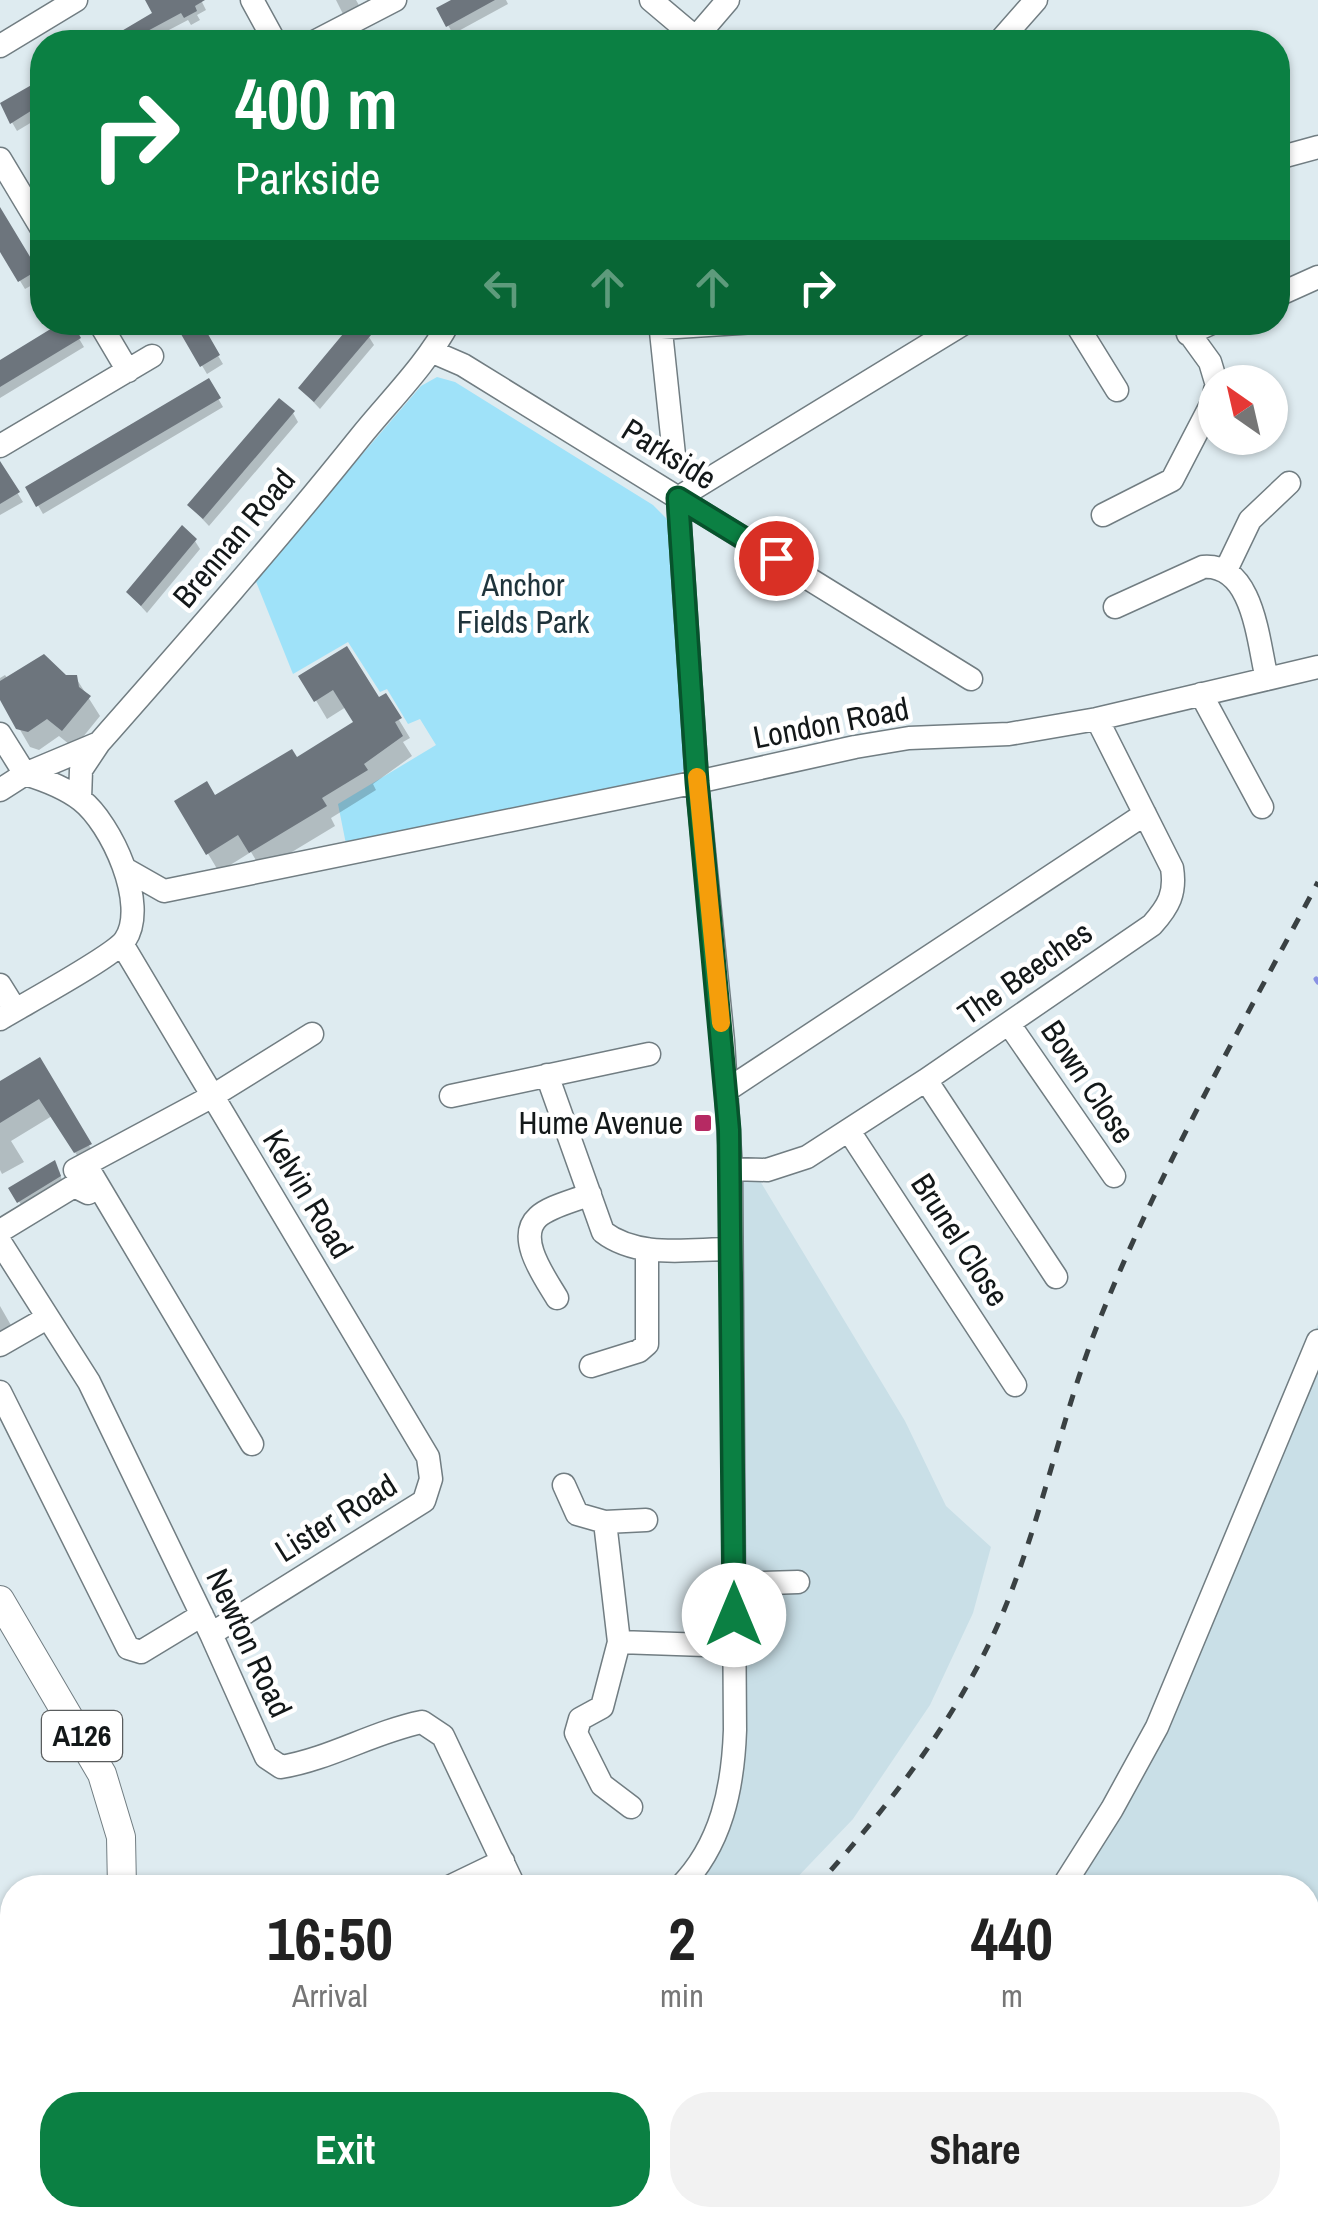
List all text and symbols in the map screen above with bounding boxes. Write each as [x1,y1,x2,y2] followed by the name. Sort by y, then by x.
[235,57,398,151] text: 400 m
[70,70,200,200] icon: right
[235,147,381,208] text: Parkside
[475,260,530,315] icon: left
[580,260,635,315] icon: ahead
[685,260,740,315] icon: ahead
[790,260,845,315] icon: right
[1198,365,1288,455] north arrow
[1198,365,1288,455] map controls
[614,408,725,499] street label: Parkside
[163,459,304,616] street label: Brennan Road
[734,516,819,601] pin
[749,531,804,586] icon: arrive
[457,563,590,643] park label: Anchor Fields Park
[749,686,912,759] street label: London Road
[949,911,1100,1035] street label: The Beeches
[1031,1012,1145,1152] street label: Bown Close
[519,1101,683,1144] place label: Hume Avenue
[692,1112,714,1134] marker: Hume Avenue
[253,1121,364,1266] street label: Kelvin Road
[901,1165,1019,1314] street label: Brunel Close
[267,1463,405,1572] street label: Lister Road
[196,1562,303,1724] street label: Newton Road
[682,1563,786,1667] position arrow
[42,1711,122,1761] road number: A126
[267,1898,393,1979] text: 16:50
[668,1898,696,1979] text: 2
[971,1898,1053,1979] text: 440
[292,1974,368,2017] text: Arrival
[660,1974,704,2017] text: min
[1001,1974,1023,2017] text: m
[40,2092,650,2207] button: Exit
[670,2092,1280,2207] button: Share

